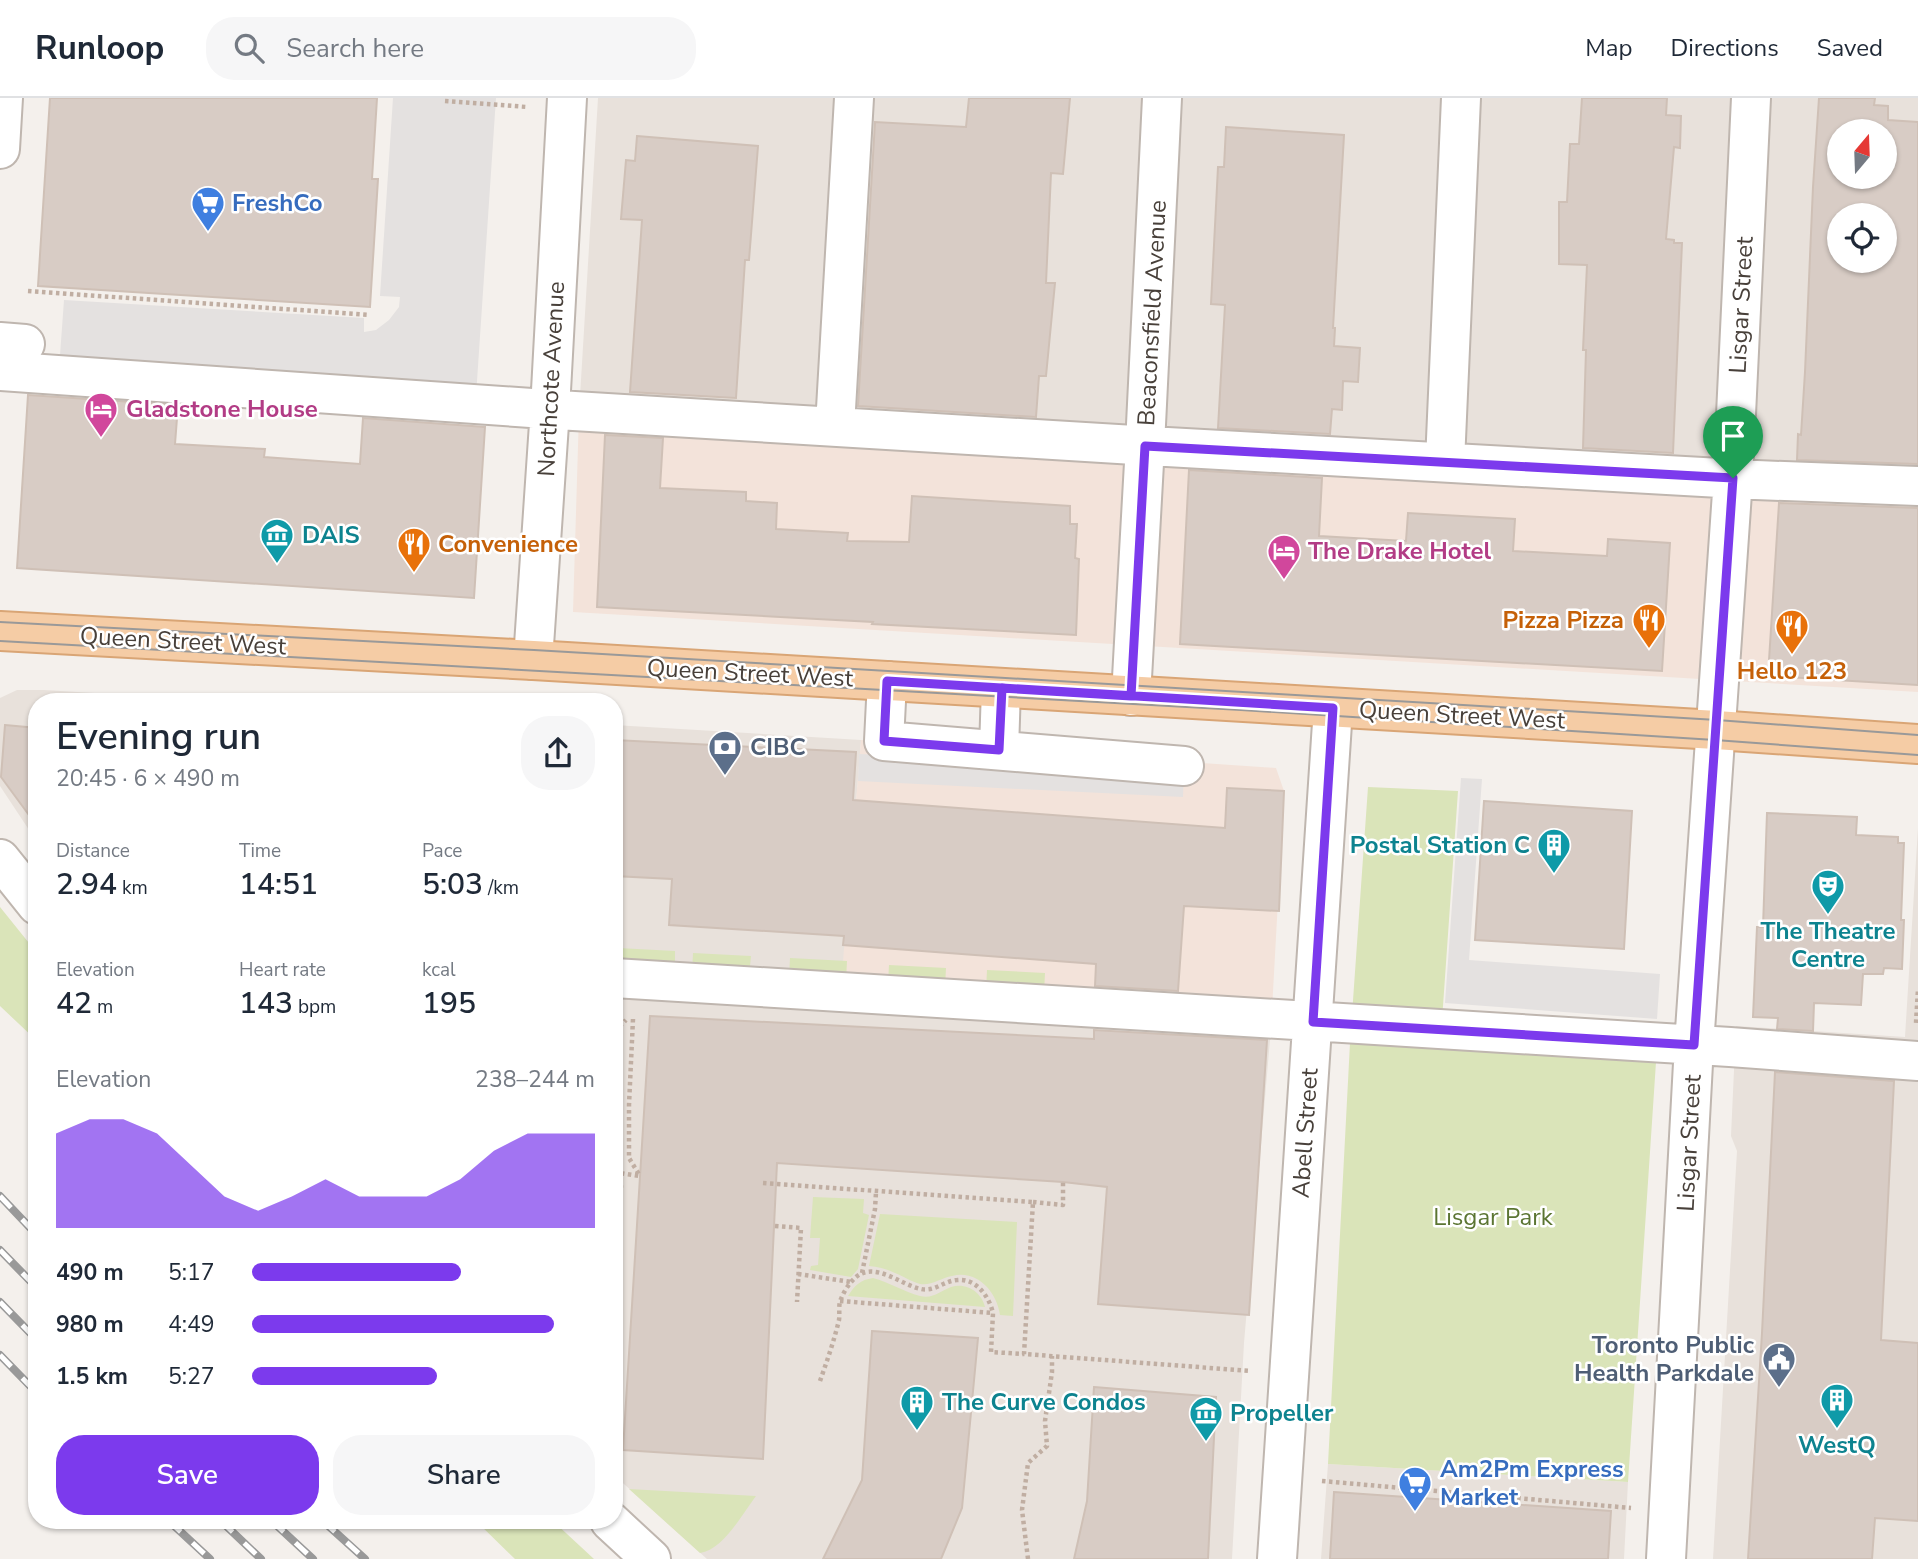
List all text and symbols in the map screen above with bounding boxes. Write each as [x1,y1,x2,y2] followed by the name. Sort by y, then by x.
[206,17,696,80] search box
[35,26,164,71] text: Runloop
[230,29,268,67] icon: search
[286,31,424,66] text: Search here
[1585,32,1632,64] text: Map
[1670,32,1779,64] text: Directions
[1817,32,1883,64] text: Saved
[1827,119,1897,189] north arrow
[1827,119,1897,273] map controls
[189,184,227,233] supermarket icon: FreshCo
[232,187,323,219] place label: FreshCo
[1130,199,1174,427] street label: Beaconsfield Avenue
[1827,203,1897,273] button: locate
[1721,235,1761,374] street label: Lisgar Street
[530,281,572,477] street label: Northcote Avenue
[82,390,120,439] hotel icon: Gladstone House
[126,393,318,425] place label: Gladstone House
[1703,406,1763,478] pin
[1714,417,1752,455] icon: arrive
[258,516,296,565] museum icon: DAIS
[302,519,360,551] place label: DAIS
[395,525,433,574] restaurant icon: Convenience
[438,528,578,560] place label: Convenience
[1265,532,1303,581] hotel icon: The Drake Hotel
[1308,535,1492,567] place label: The Drake Hotel
[1630,601,1668,650] restaurant icon: Pizza Pizza
[1502,604,1624,636] place label: Pizza Pizza
[1773,607,1811,656] restaurant icon: Hello 123
[79,620,288,662] street label: Queen Street West
[646,652,855,694] street label: Queen Street West
[1737,655,1847,687] place label: Hello 123
[1358,694,1567,736] street label: Queen Street West
[56,711,261,762] text: Evening run
[521,716,595,790] button: share
[706,728,744,777] bank icon: CIBC
[750,731,806,763] place label: CIBC
[56,763,240,794] text: 20:45 · 6 × 490 m
[1535,826,1573,875] building icon: Postal Station C
[1350,829,1530,861] place label: Postal Station C
[56,838,130,864] text: Distance
[239,838,281,864] text: Time
[422,838,462,864] text: Pace
[56,864,117,905] text: 2.94
[239,864,318,905] text: 14:51
[422,864,483,905] text: 5:03
[1809,867,1847,916] theatre icon: The Theatre Centre
[117,875,148,901] text: km
[483,875,519,901] text: /km
[1761,915,1895,975] place label: The Theatre Centre
[56,957,135,983] text: Elevation
[239,957,326,983] text: Heart rate
[422,957,456,983] text: kcal
[56,983,92,1024] text: 42
[239,983,293,1024] text: 143
[422,983,476,1024] text: 195
[92,994,113,1020] text: m
[293,994,336,1020] text: bpm
[56,1064,151,1095] text: Elevation
[475,1064,595,1095] text: 238–244 m
[1285,1066,1326,1199] street label: Abell Street
[1669,1073,1709,1212] street label: Lisgar Street
[1433,1201,1554,1233] park label: Lisgar Park
[56,1257,124,1288] text: 490 m
[168,1257,215,1288] text: 5:17
[56,1309,124,1340] text: 980 m
[168,1309,215,1340] text: 4:49
[1574,1329,1755,1389] place label: Toronto Public Health Parkdale
[1760,1340,1798,1389] public building icon: Toronto Public Health Parkdale
[56,1361,128,1392] text: 1.5 km
[168,1361,215,1392] text: 5:27
[1818,1381,1856,1430] building icon: WestQ
[898,1383,936,1432] building icon: The Curve Condos
[942,1386,1146,1418] place label: The Curve Condos
[1187,1394,1225,1443] museum icon: Propeller
[1230,1397,1334,1429] place label: Propeller
[1798,1429,1876,1461] place label: WestQ
[56,1435,319,1515] button: Save
[333,1435,595,1515] button: Share
[1440,1453,1624,1513] place label: Am2Pm Express Market
[1396,1464,1434,1513] supermarket icon: Am2Pm Express Market

